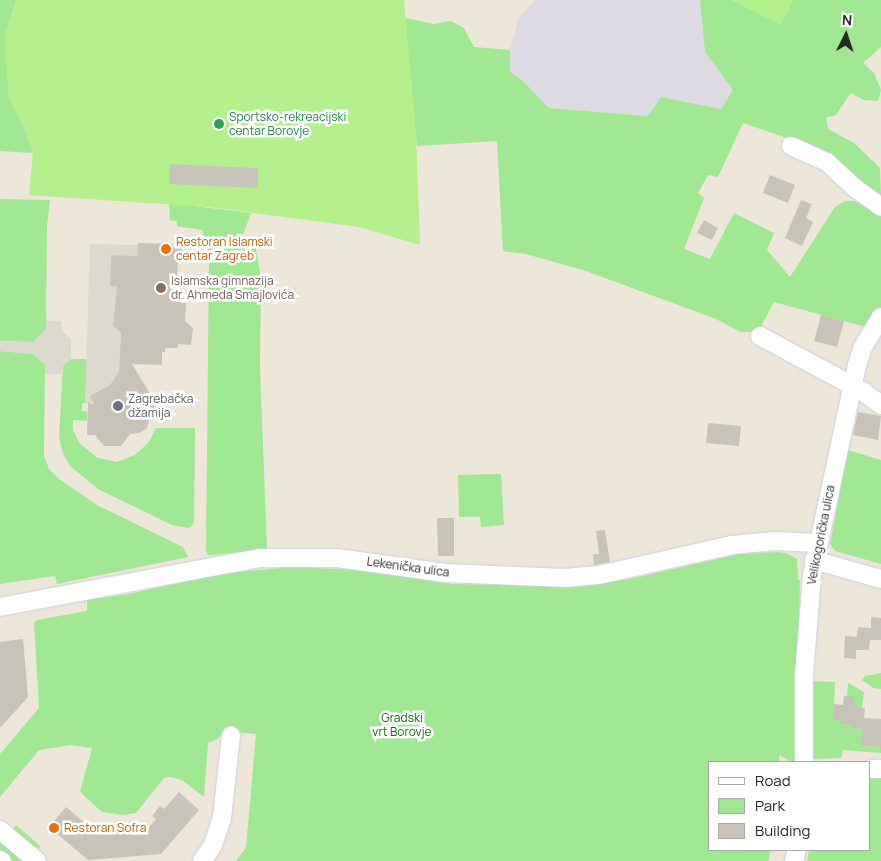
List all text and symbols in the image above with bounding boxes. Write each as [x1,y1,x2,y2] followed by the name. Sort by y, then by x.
[821,10,871,60] north arrow
[841,10,853,29] text: N
[229,110,346,138] place label: Sportsko-rekreacijski centar Borovje
[213,118,225,130] marker: Sportsko-rekreacijski centar Borovje
[176,235,273,263] place label: Restoran Islamski centar Zagreb
[160,243,172,255] marker: Restoran Islamski centar Zagreb
[171,274,294,302] place label: Islamska gimnazija dr. Ahmeda Smajlovića
[155,282,167,294] marker: Islamska gimnazija dr. Ahmeda Smajlovića
[128,392,193,420] place label: Zagrebačka džamija
[112,400,124,412] marker: Zagrebačka džamija
[804,484,838,586] street label: Velikogorička ulica
[366,554,450,580] street label: Lekenička ulica
[372,711,432,739] park label: Gradski vrt Borovje
[708,761,871,851] legend
[755,770,791,791] text: Road
[755,795,785,816] text: Park
[755,820,810,841] text: Building
[64,821,146,835] place label: Restoran Sofra
[48,822,60,834] marker: Restoran Sofra

